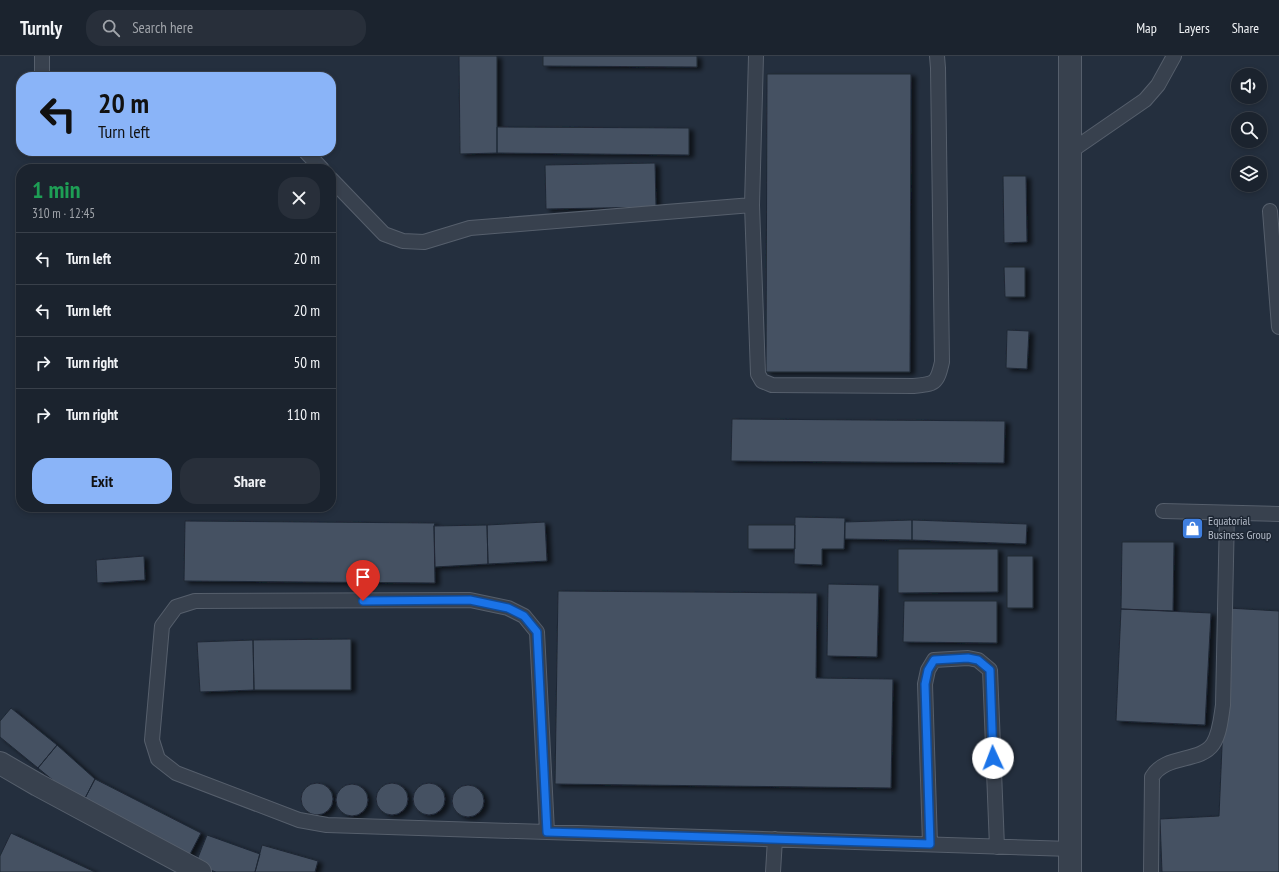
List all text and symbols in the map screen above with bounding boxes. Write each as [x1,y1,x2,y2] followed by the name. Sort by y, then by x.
[86,10,366,46] search box
[20,16,62,40] text: Turnly
[100,17,122,39] icon: search
[132,18,193,37] text: Search here
[1136,19,1157,37] text: Map
[1179,19,1210,37] text: Layers
[1232,19,1259,37] text: Share
[1231,68,1267,192] map controls
[1231,68,1267,104] button: sound
[98,84,149,121] text: 20 m
[32,88,84,140] icon: left
[1231,112,1267,148] button: search
[98,120,150,143] text: Turn left
[1231,156,1267,192] button: layers
[32,174,80,205] text: 1 min
[278,177,320,219] button: close
[32,205,95,222] text: 310 m · 12:45
[32,248,54,270] icon: left
[66,249,111,268] text: Turn left
[294,249,320,268] text: 20 m
[32,300,54,322] icon: left
[66,301,111,320] text: Turn left
[294,301,320,320] text: 20 m
[32,352,54,374] icon: right
[66,353,118,372] text: Turn right
[294,353,320,372] text: 50 m
[32,404,54,426] icon: right
[66,405,118,424] text: Turn right
[287,405,320,424] text: 110 m
[32,458,172,504] button: Exit
[180,458,320,504] button: Share
[1208,513,1271,542] place label: Equatorial Business Group
[1180,515,1206,541] shop icon: Equatorial Business Group
[346,560,380,601] pin
[352,566,374,588] icon: arrive
[972,737,1014,779] position arrow

